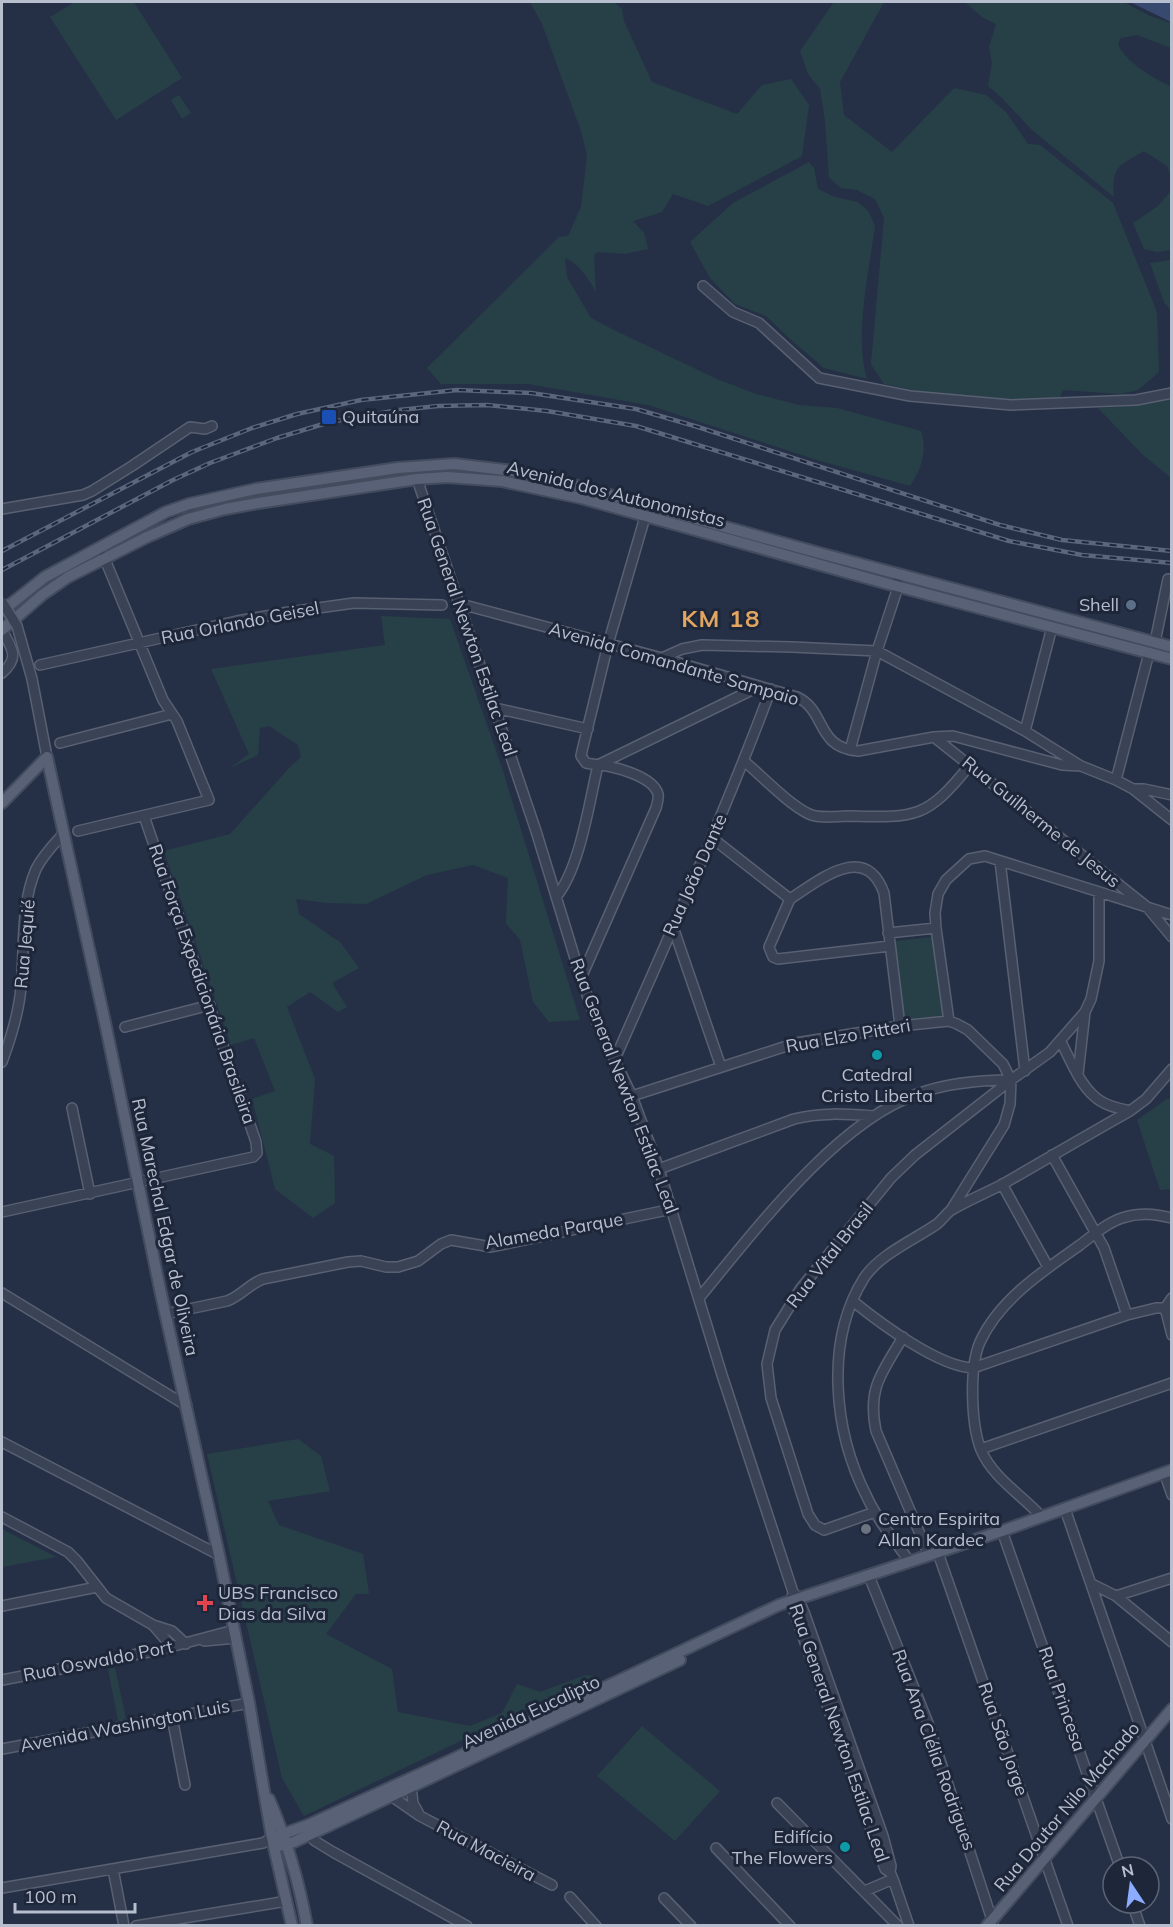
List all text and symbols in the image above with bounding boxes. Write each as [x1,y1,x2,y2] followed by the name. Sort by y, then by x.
[342,405,419,428] place label: Quitaúna
[320,408,338,426] marker: Quitaúna
[505,455,727,532] street label: Avenida dos Autonomistas
[412,495,523,759] street label: Rua General Newton Estilac Leal
[1079,593,1119,616] place label: Shell
[159,596,321,649] street label: Rua Orlando Geisel
[1124,598,1138,612] marker: Shell
[681,603,761,633] district label: KM 18
[546,617,802,710] street label: Avenida Comandante Sampaio
[958,751,1125,893] street label: Rua Guilherme de Jesus
[657,810,732,939] street label: Rua João Dante
[144,841,261,1127] street label: Rua Força Expedicionária Brasileira
[9,898,40,989] street label: Rua Jequié
[565,955,684,1217] street label: Rua General Newton Estilac Leal
[784,1013,912,1058] street label: Rua Elzo Pitteri
[870,1048,884,1062] marker: Catedral Cristo Liberta
[821,1063,933,1107] place label: Catedral Cristo Liberta
[127,1096,204,1358] street label: Rua Marechal Edgar de Oliveira
[781,1197,878,1312] street label: Rua Vital Brasil
[483,1207,625,1254] street label: Alameda Parque
[878,1507,1000,1551] place label: Centro Espirita Allan Kardec
[859,1522,873,1536] marker: Centro Espirita Allan Kardec
[218,1581,338,1625] place label: UBS Francisco Dias da Silva
[196,1594,214,1612] marker: UBS Francisco Dias da Silva
[784,1601,895,1865] street label: Rua General Newton Estilac Leal
[21,1635,175,1686] street label: Rua Oswaldo Port
[1034,1643,1091,1754] street label: Rua Princesa
[887,1646,982,1854] street label: Rua Ana Clélia Rodrigues
[458,1670,603,1754] street label: Avenida Eucalipto
[973,1679,1034,1799] street label: Rua São Jorge
[18,1694,232,1757] street label: Avenida Washington Luis
[990,1718,1144,1896] street label: Rua Doutor Nilo Machado
[433,1815,540,1886] street label: Rua Macieira
[732,1825,833,1869] place label: Edifício The Flowers
[838,1840,852,1854] marker: Edifício The Flowers
[1101,1855,1161,1915] north arrow
[15,1876,135,1914] scale bar
[24,1885,77,1908] text: 100 m

